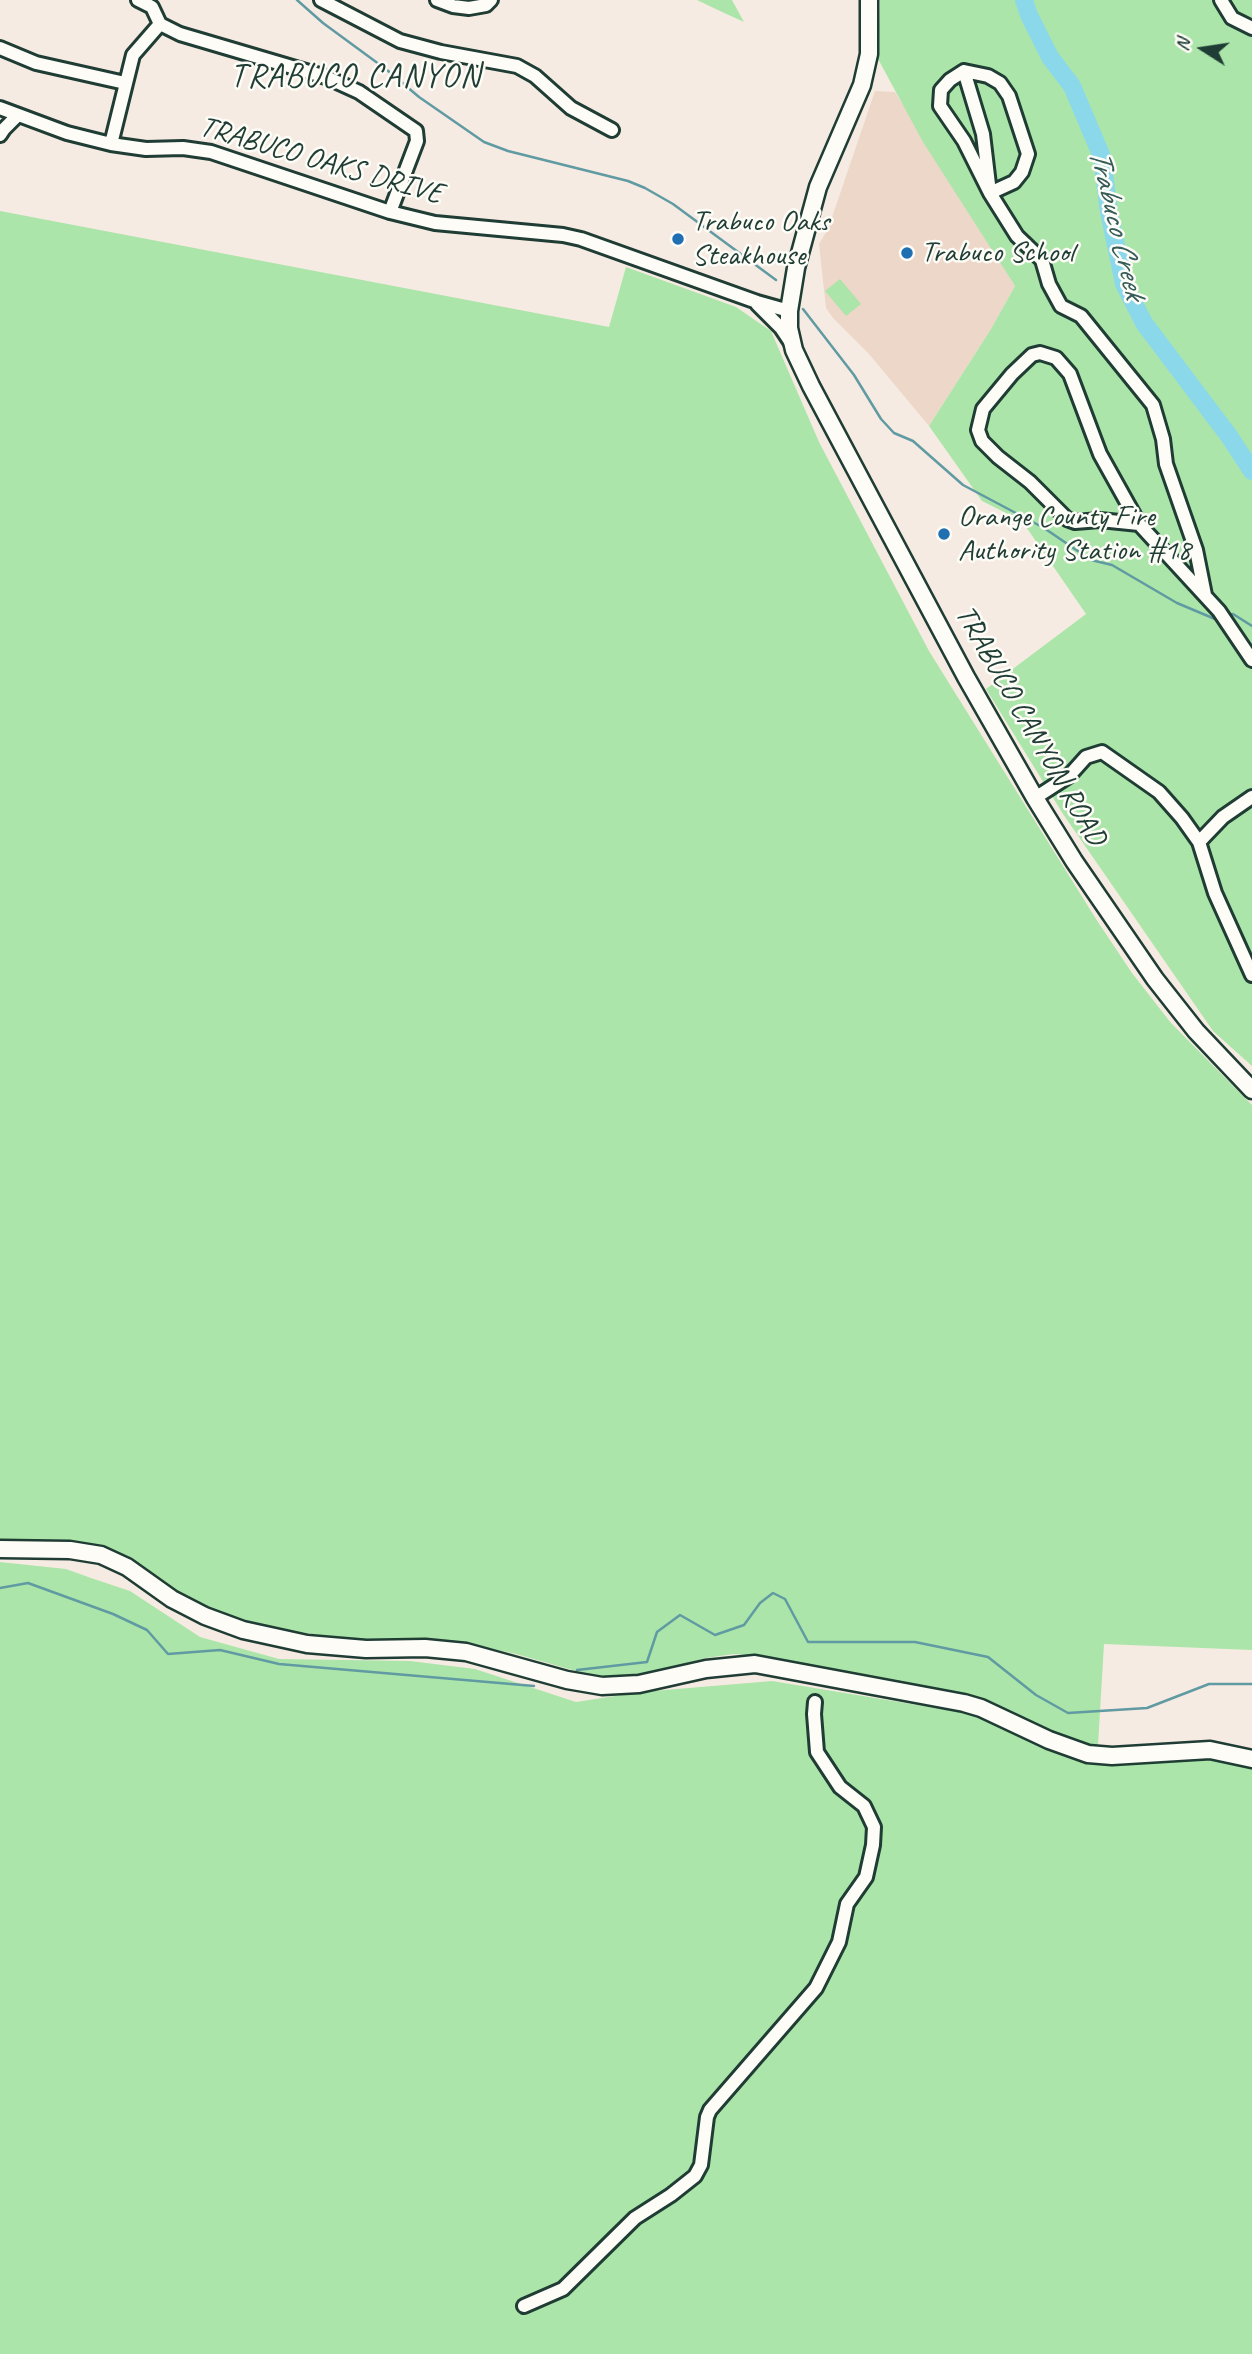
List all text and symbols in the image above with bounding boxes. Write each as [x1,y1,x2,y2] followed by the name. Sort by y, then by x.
[1168,14,1238,84] north arrow
[1169,36,1195,53] text: N
[233,57,479,97] district label: TRABUCO CANYON
[195,109,447,213] street label: TRABUCO OAKS DRIVE
[1079,145,1153,303] water label: Trabuco Creek
[692,204,829,274] place label: Trabuco Oaks Steakhouse
[670,231,686,247] marker: Trabuco Oaks Steakhouse
[921,235,1074,271] place label: Trabuco School
[899,245,915,261] marker: Trabuco School
[958,499,1191,570] place label: Orange County Fire Authority Station #18
[936,526,952,542] marker: Orange County Fire Authority Station #18
[946,599,1114,853] street label: TRABUCO CANYON ROAD

